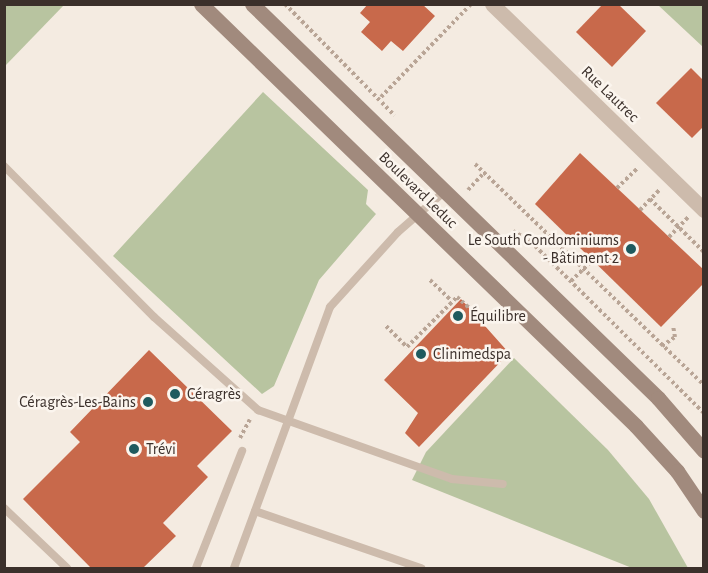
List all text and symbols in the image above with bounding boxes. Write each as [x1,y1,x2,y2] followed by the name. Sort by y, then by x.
[577,62,643,126] street label: Rue Lautrec
[375,148,461,232] street label: Boulevard Leduc
[468,230,619,268] place label: Le South Condominiums - Bâtiment 2
[624,242,638,256] marker: Le South Condominiums - Bâtiment 2
[470,306,526,326] place label: Équilibre
[451,309,465,323] marker: Équilibre
[433,344,511,364] place label: Clinimedspa
[414,347,428,361] marker: Clinimedspa
[187,384,241,404] place label: Céragrès
[168,387,182,401] marker: Céragrès
[19,392,136,412] place label: Céragrès-Les-Bains
[141,395,155,409] marker: Céragrès-Les-Bains
[146,439,176,459] place label: Trévi
[127,442,141,456] marker: Trévi

